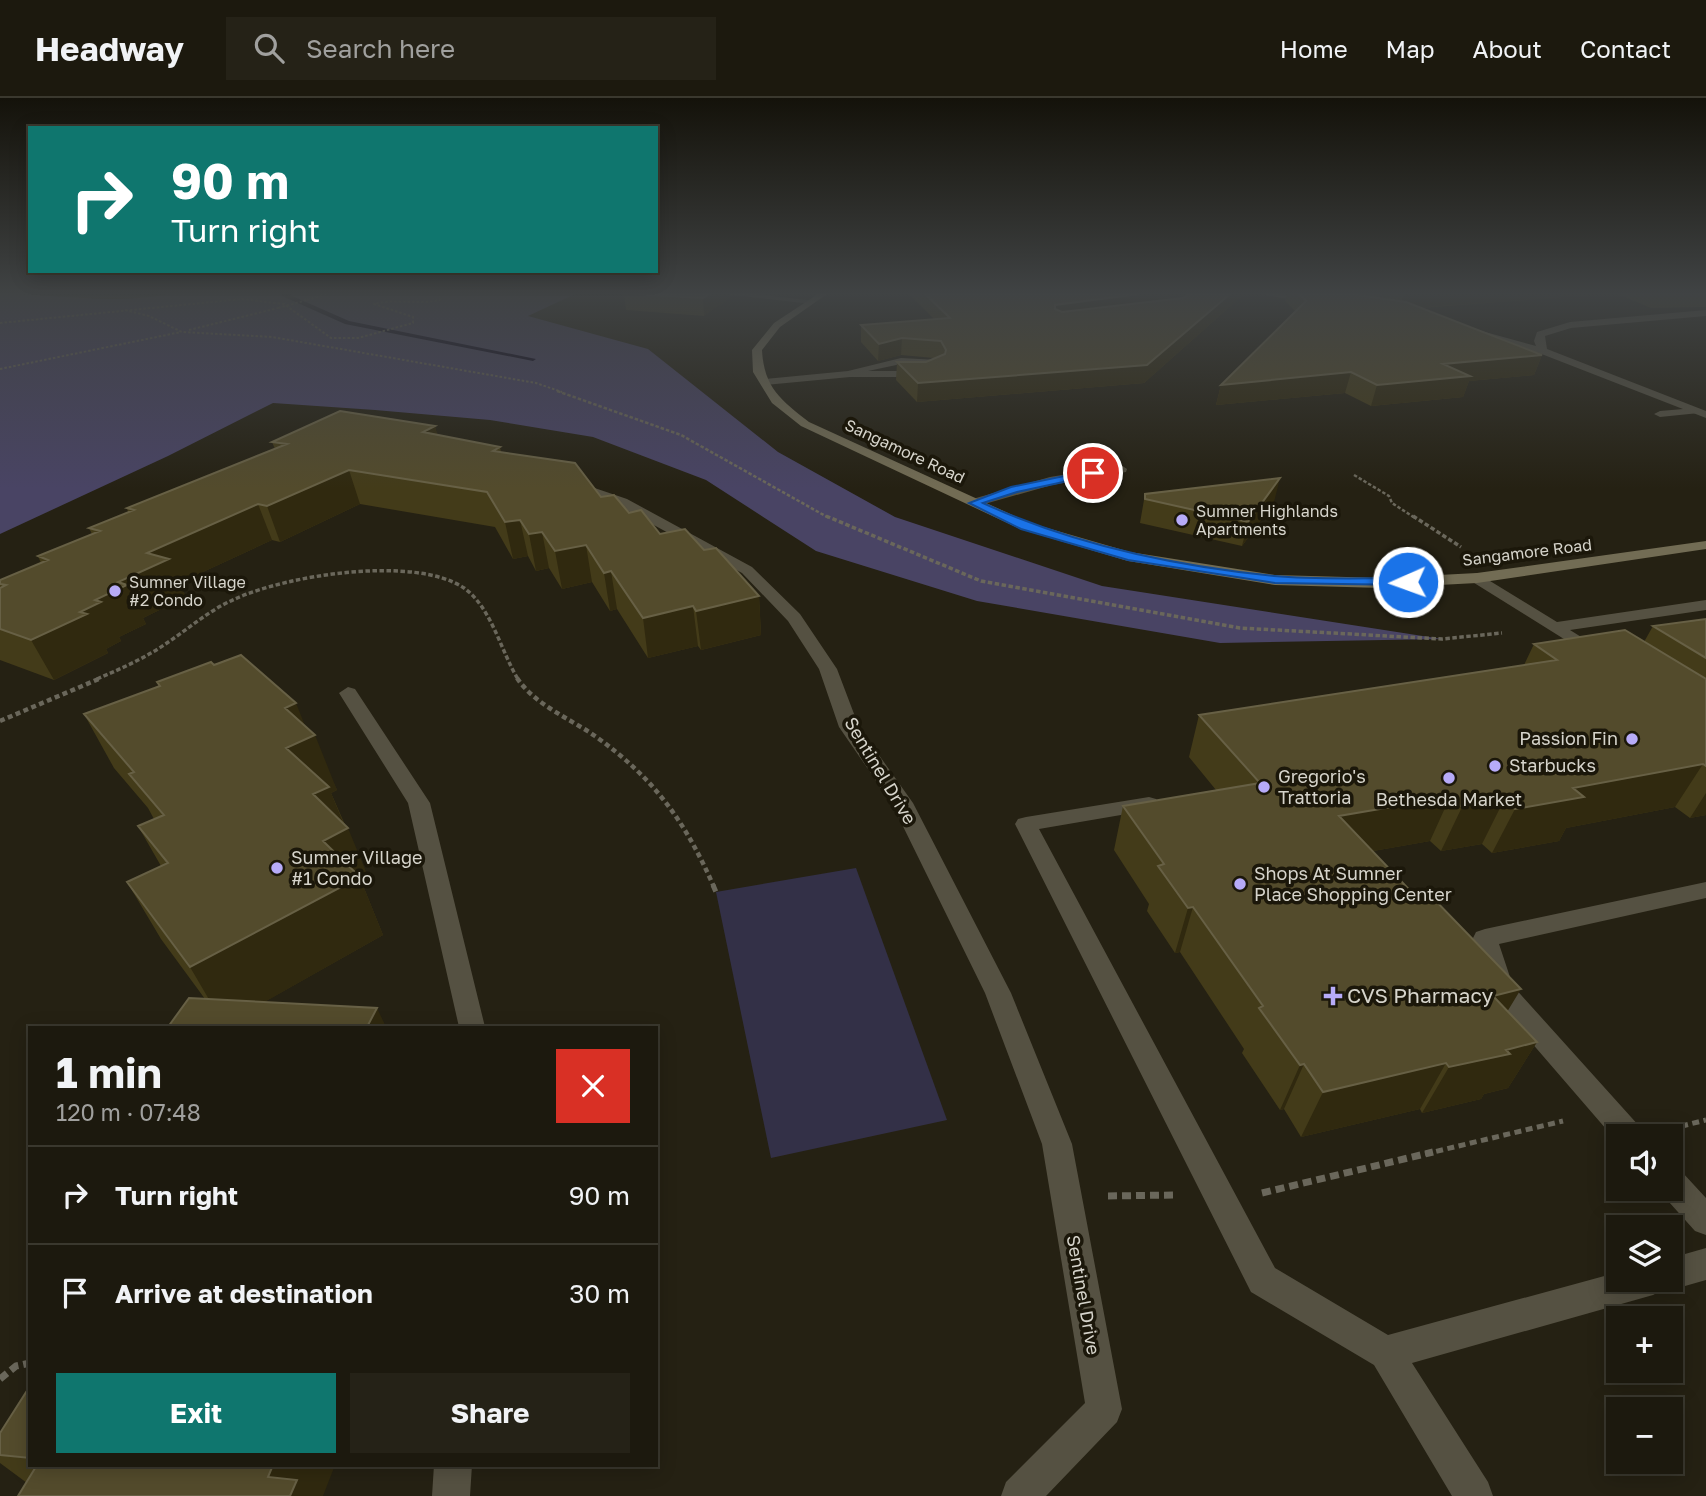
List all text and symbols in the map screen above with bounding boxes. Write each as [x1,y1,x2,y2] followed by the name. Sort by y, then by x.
[226,17,716,80] search box
[35,29,184,68] text: Headway
[250,29,288,67] icon: search
[306,33,455,64] text: Search here
[1280,34,1348,63] text: Home
[1386,34,1435,63] text: Map
[1473,34,1542,63] text: About
[1580,34,1671,63] text: Contact
[171,151,289,210] text: 90 m
[56,154,147,245] icon: right
[171,211,320,249] text: Turn right
[842,414,968,488] street label: Sangamore Road
[1063,443,1123,503] pin
[1074,454,1112,492] icon: arrive
[1196,501,1338,539] place label: Sumner Highlands Apartments
[1174,512,1190,528] marker: Sumner Highlands Apartments
[1461,534,1593,570] street label: Sangamore Road
[1371,545,1445,619] position arrow
[129,572,246,610] place label: Sumner Village #2 Condo
[107,583,123,599] marker: Sumner Village #2 Condo
[840,713,922,828] street label: Sentinel Drive
[1519,727,1618,749] place label: Passion Fin
[1624,731,1640,747] marker: Passion Fin
[1509,754,1596,776] place label: Starbucks
[1487,758,1503,774] marker: Starbucks
[1278,765,1366,808] place label: Gregorio's Trattoria
[1441,770,1457,786] marker: Bethesda Market
[1256,779,1272,795] marker: Gregorio's Trattoria
[1376,788,1522,810] place label: Bethesda Market
[291,846,422,889] place label: Sumner Village #1 Condo
[269,860,285,876] marker: Sumner Village #1 Condo
[1254,862,1452,905] place label: Shops At Sumner Place Shopping Center
[1232,876,1248,892] marker: Shops At Sumner Place Shopping Center
[1347,982,1494,1008] place label: CVS Pharmacy
[1325,988,1341,1004] marker: CVS Pharmacy
[56,1047,162,1097] text: 1 min
[556,1049,630,1123] button: close
[56,1098,201,1126] text: 120 m · 07:48
[1606,1124,1683,1474] map controls
[1606,1124,1683,1201] button: sound
[56,1176,94,1214] icon: right
[115,1180,238,1211] text: Turn right
[569,1180,630,1211] text: 90 m
[1606,1215,1683,1292] button: layers
[1063,1233,1105,1356] street label: Sentinel Drive
[56,1274,94,1312] icon: arrive
[115,1278,373,1309] text: Arrive at destination
[569,1278,630,1309] text: 30 m
[1606,1306,1683,1383] button: +
[56,1373,336,1453] button: Exit
[350,1373,630,1453] button: Share
[1606,1397,1683,1474] button: −

